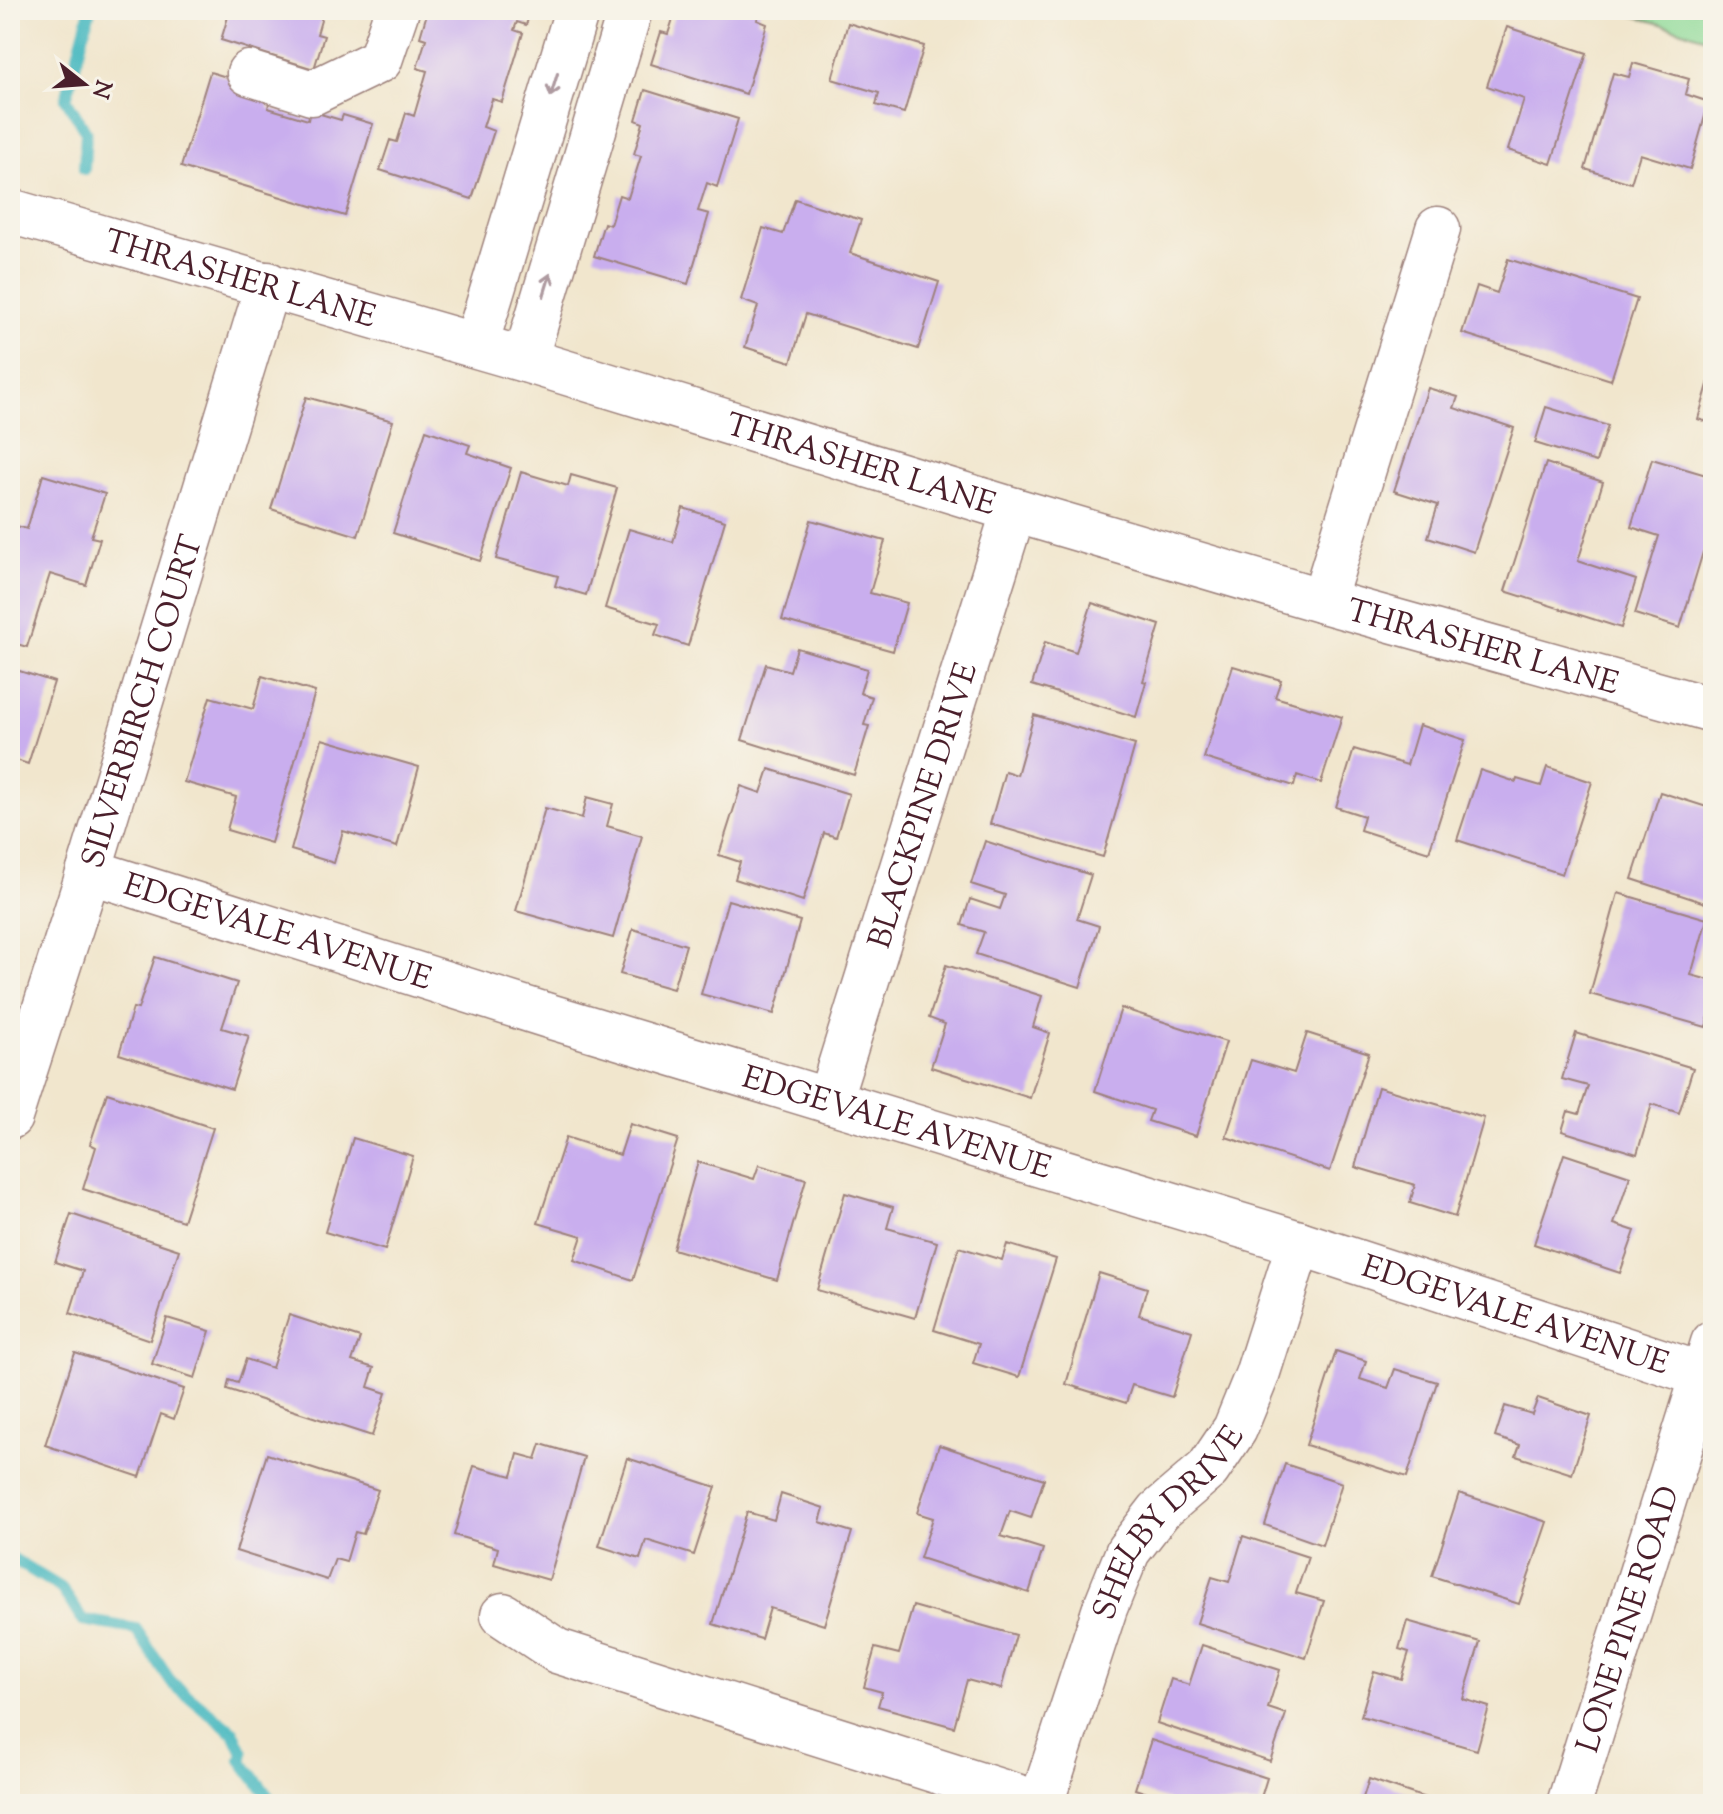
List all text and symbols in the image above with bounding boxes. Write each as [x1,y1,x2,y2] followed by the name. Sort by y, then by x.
[44,44,124,124] north arrow
[546,71,561,97] one-way arrow
[82,76,118,102] text: N
[99,220,381,342] street label: THRASHER LANE
[541,273,555,298] one-way arrow
[720,403,1001,529] street label: THRASHER LANE
[71,530,216,874] street label: SILVERBIRCH COURT
[1341,589,1623,708] street label: THRASHER LANE
[858,657,991,955] street label: BLACKPINE DRIVE
[117,863,437,1004] street label: EDGEVALE AVENUE
[736,1056,1056,1193] street label: EDGEVALE AVENUE
[1355,1245,1674,1388] street label: EDGEVALE AVENUE
[1083,1417,1257,1626] street label: SHELBY DRIVE
[1566,1481,1693,1759] street label: LONE PINE ROAD

